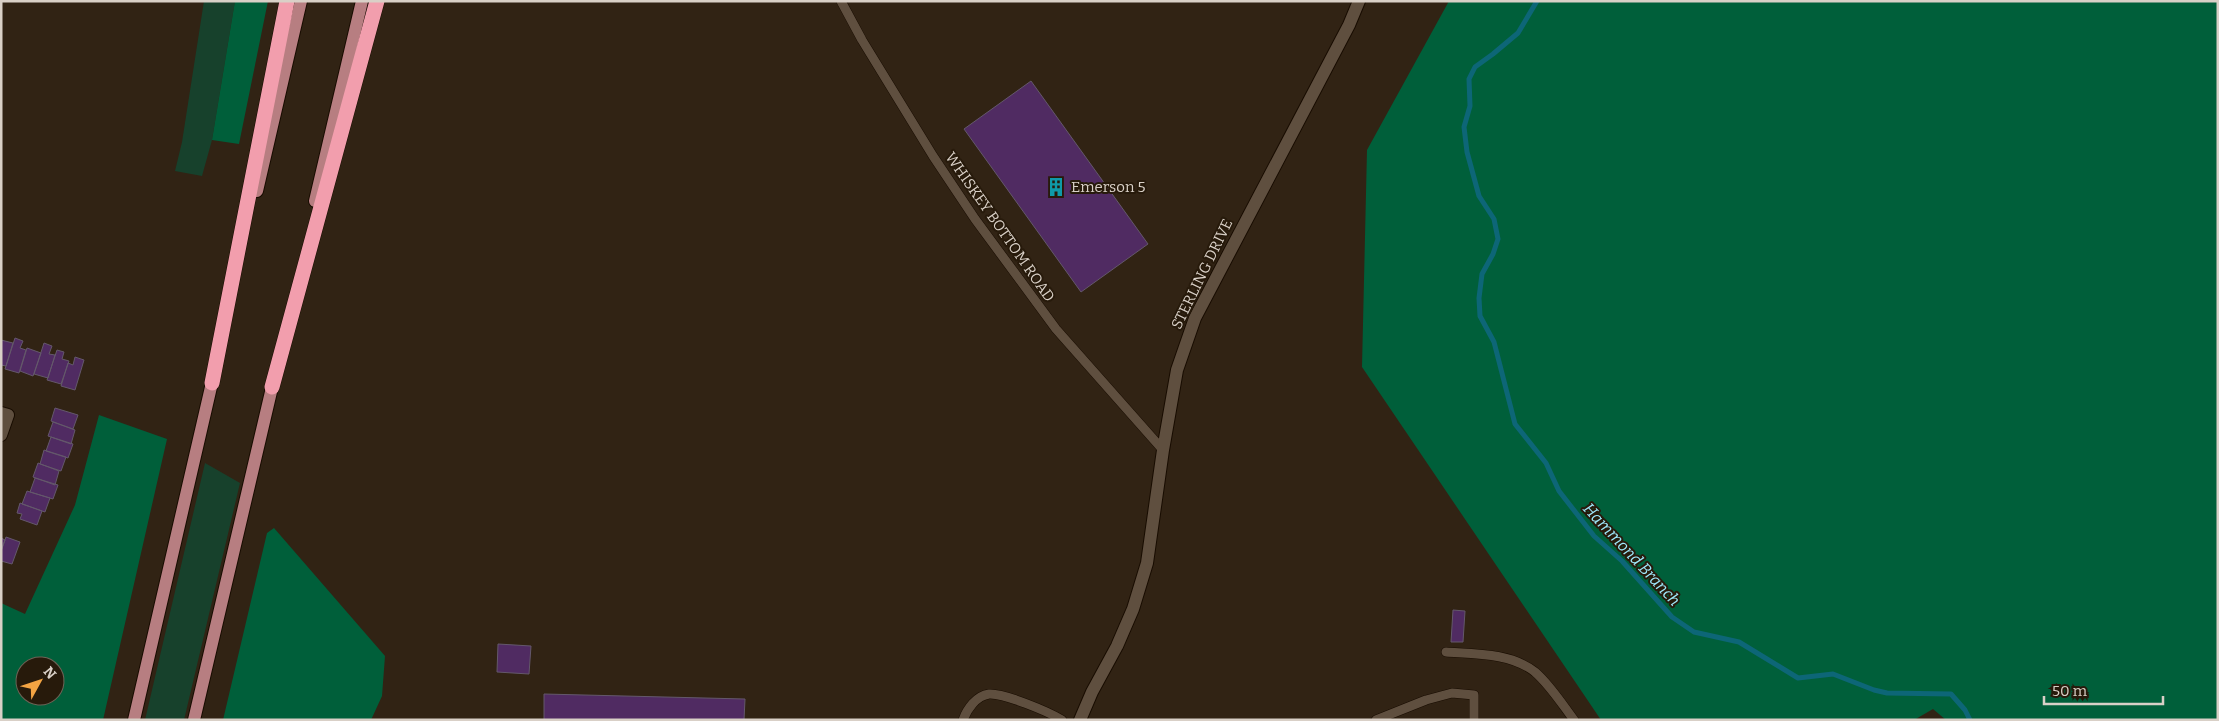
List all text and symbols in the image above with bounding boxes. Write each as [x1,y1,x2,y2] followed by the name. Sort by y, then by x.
[941,149,1059,305] street label: WHISKEY BOTTOM ROAD
[1045,176,1067,198] building icon: Emerson 5
[1071,178,1145,196] place label: Emerson 5
[1167,216,1237,332] street label: STERLING DRIVE
[1579,499,1684,610] water label: Hammond Branch
[15,656,65,706] north arrow
[40,663,60,683] text: N
[2044,674,2163,706] scale bar
[2052,682,2088,700] text: 50 m

